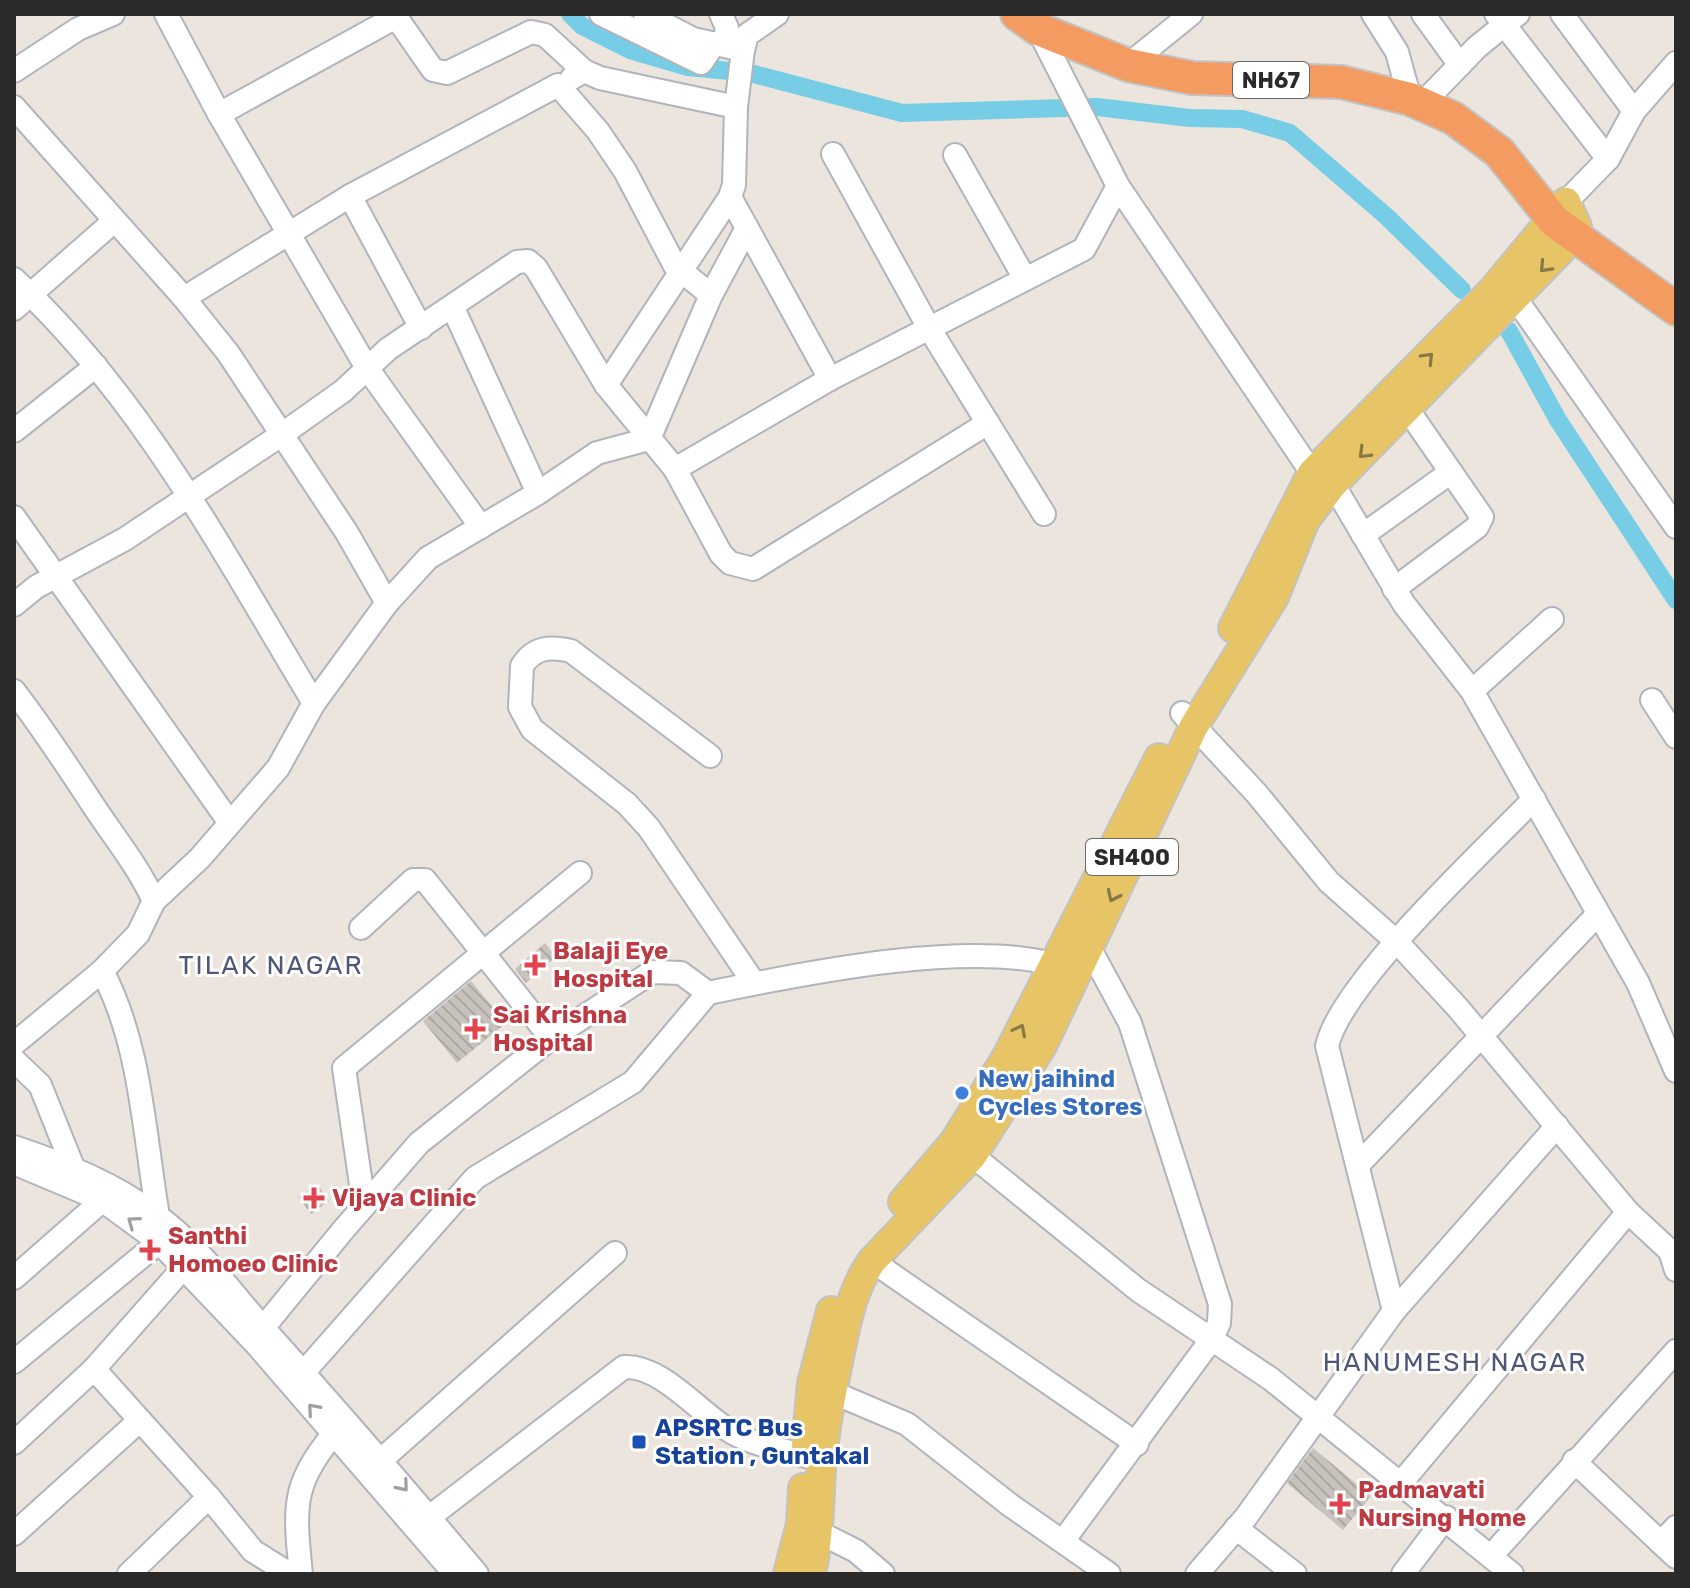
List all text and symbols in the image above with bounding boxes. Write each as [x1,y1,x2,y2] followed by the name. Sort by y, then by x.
[1233,62,1309,98] road number: NH67
[1540,258,1555,272] one-way arrow
[1418,353,1433,367] one-way arrow
[1359,444,1374,459] one-way arrow
[1086,839,1178,875] road number: SH400
[1107,887,1123,902] one-way arrow
[553,937,668,993] place label: Balaji Eye Hospital
[179,950,363,981] district label: TILAK NAGAR
[524,954,546,976] marker: Balaji Eye Hospital
[493,1001,627,1057] place label: Sai Krishna Hospital
[464,1018,486,1040] marker: Sai Krishna Hospital
[1011,1023,1026,1038] one-way arrow
[978,1065,1142,1121] place label: New jaihind Cycles Stores
[953,1084,971,1102] marker: New jaihind Cycles Stores
[332,1184,476,1212] place label: Vijaya Clinic
[303,1187,325,1209] marker: Vijaya Clinic
[128,1217,142,1231] one-way arrow
[168,1222,338,1278] place label: Santhi Homoeo Clinic
[139,1239,161,1261] marker: Santhi Homoeo Clinic
[1323,1347,1587,1378] district label: HANUMESH NAGAR
[308,1404,322,1419] one-way arrow
[655,1414,869,1470] place label: APSRTC Bus Station , Guntakal
[630,1433,648,1451] marker: APSRTC Bus Station , Guntakal
[1358,1476,1526,1532] place label: Padmavati Nursing Home
[393,1477,408,1492] one-way arrow
[1329,1493,1351,1515] marker: Padmavati Nursing Home

